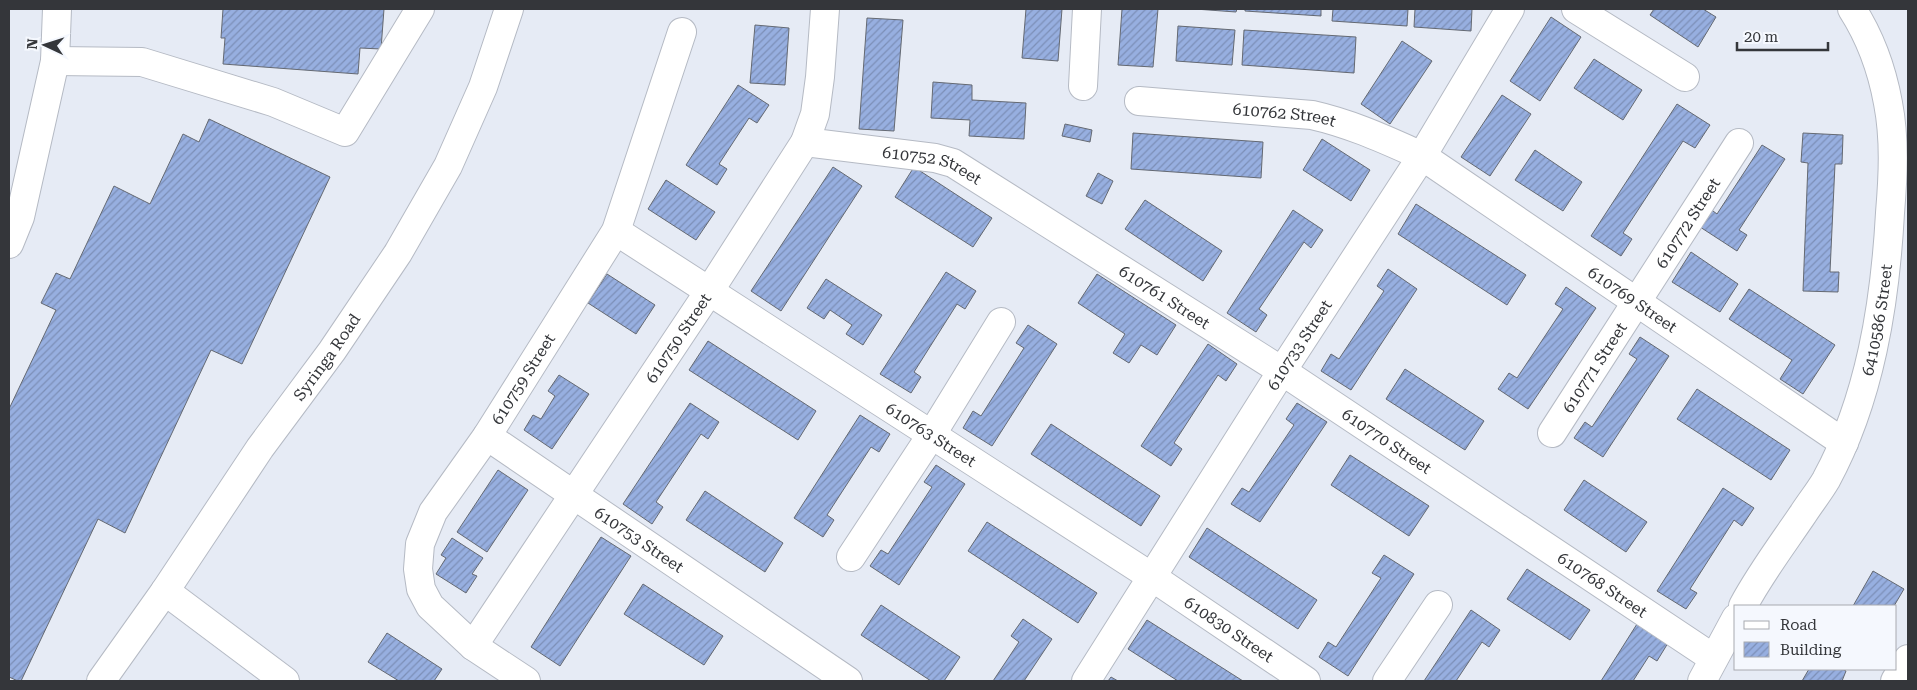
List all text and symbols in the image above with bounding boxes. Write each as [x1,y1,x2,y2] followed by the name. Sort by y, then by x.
[20,20,70,70] north arrow
[1737,20,1828,52] scale bar
[1744,28,1779,46] text: 20 m
[24,38,40,50] text: N
[1232,100,1338,131] street label: 610762 Street
[881,143,985,189] street label: 610752 Street
[1652,174,1724,272] street label: 610772 Street
[1115,261,1213,333] street label: 610761 Street
[1584,263,1681,337] street label: 610769 Street
[1858,263,1896,378] street label: 6410586 Street
[642,290,715,387] street label: 610750 Street
[1263,296,1336,394] street label: 610733 Street
[290,310,364,404] street label: Syringa Road
[1559,319,1631,416] street label: 610771 Street
[488,330,559,428] street label: 610759 Street
[882,399,980,471] street label: 610763 Street
[1338,405,1435,478] street label: 610770 Street
[591,503,687,577] street label: 610753 Street
[1554,548,1651,622] street label: 610768 Street
[1180,593,1277,666] street label: 610830 Street
[1734,605,1897,670] legend
[1780,616,1817,634] text: Road
[1780,641,1842,659] text: Building

